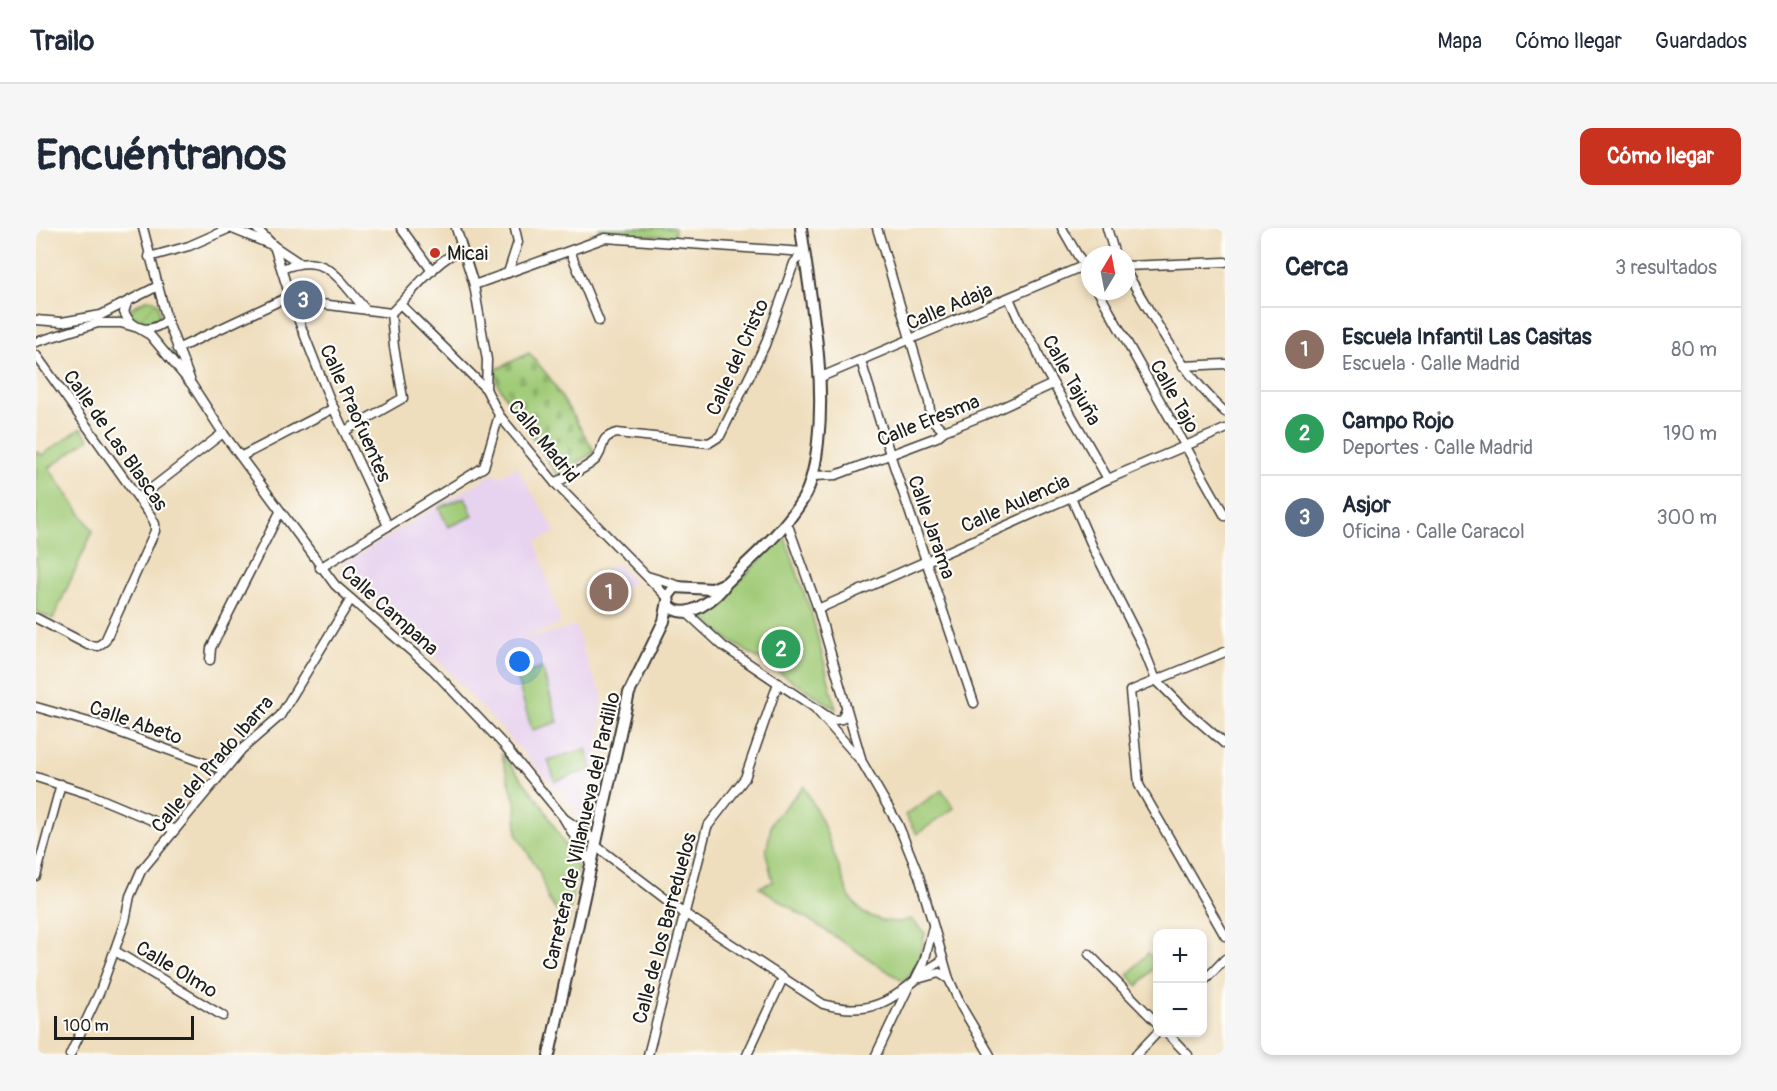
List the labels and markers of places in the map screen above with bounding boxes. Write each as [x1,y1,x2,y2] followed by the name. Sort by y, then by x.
[447,241,488,266] place label: Micai
[428,246,442,260] marker: Micai
[284,278,322,322] pin: 3
[590,570,628,614] pin: 1
[762,626,800,672] pin: 2

